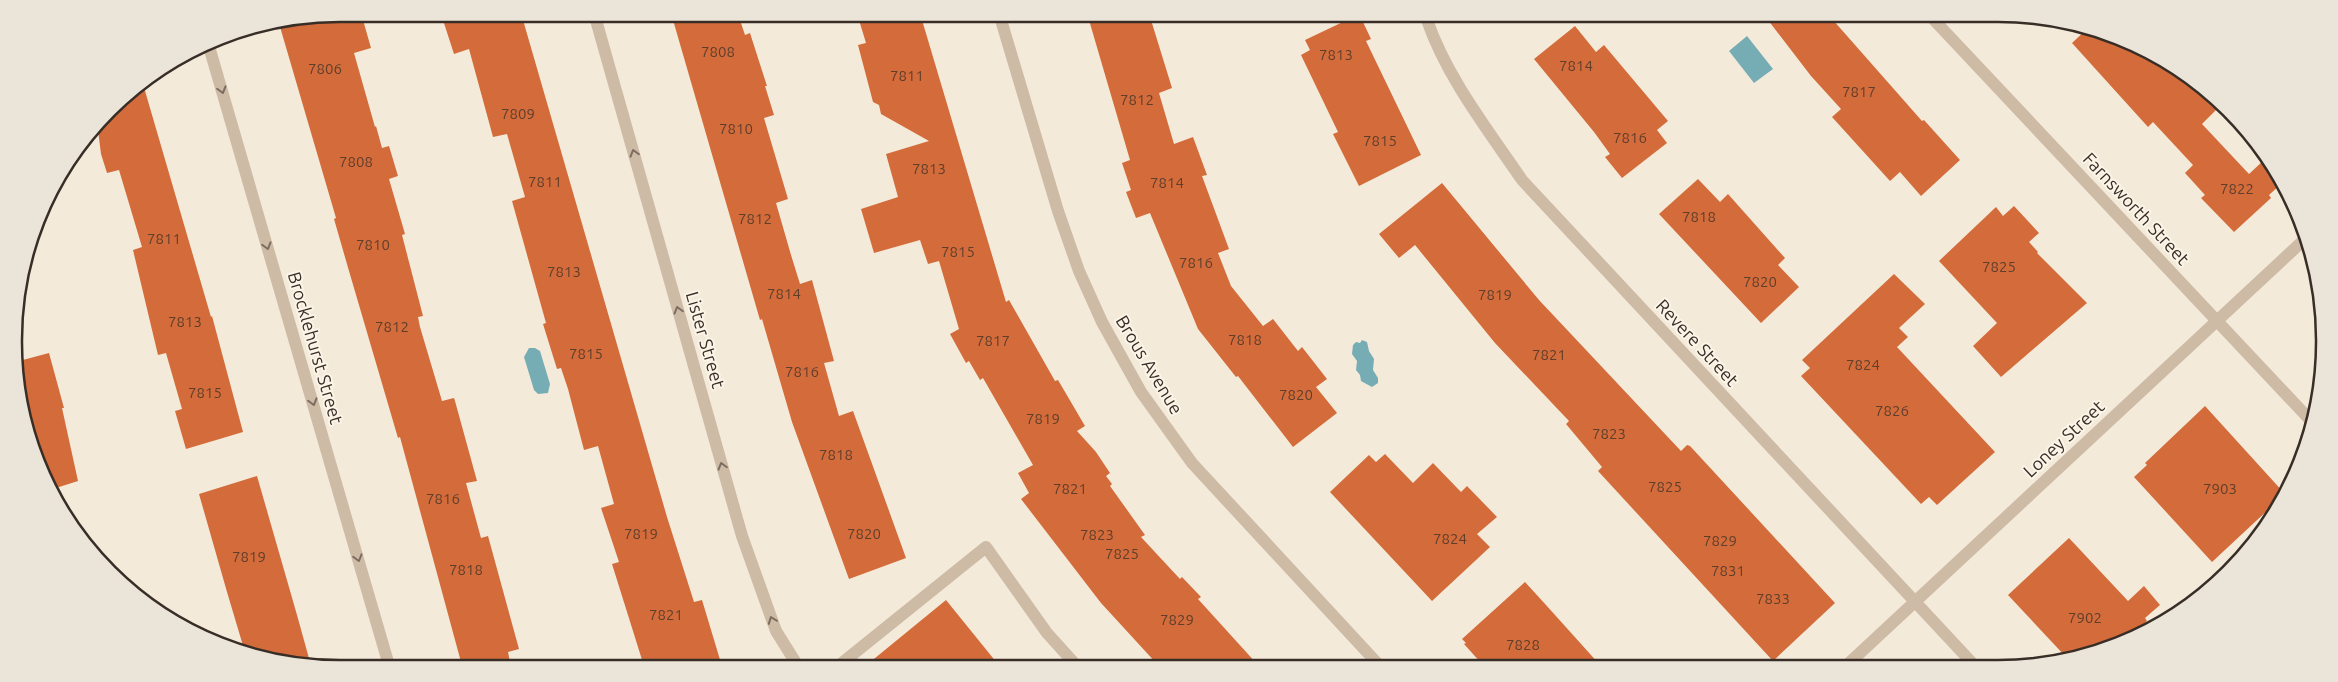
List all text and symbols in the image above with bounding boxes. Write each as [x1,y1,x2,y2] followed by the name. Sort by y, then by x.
[701,43,735,60] house number: 7808
[1319,46,1353,63] house number: 7813
[1559,57,1593,74] house number: 7814
[308,60,342,77] house number: 7806
[890,67,924,84] house number: 7811
[1842,83,1876,100] house number: 7817
[216,86,226,94] one-way arrow
[1120,91,1154,108] house number: 7812
[501,105,535,122] house number: 7809
[719,120,753,137] house number: 7810
[1613,129,1647,146] house number: 7816
[1363,132,1397,149] house number: 7815
[2080,148,2194,269] street label: Farnsworth Street
[629,150,639,158] one-way arrow
[339,153,373,170] house number: 7808
[912,160,946,177] house number: 7813
[528,173,562,190] house number: 7811
[1150,174,1184,191] house number: 7814
[2220,180,2254,197] house number: 7822
[1682,208,1716,225] house number: 7818
[738,210,772,227] house number: 7812
[147,230,181,247] house number: 7811
[356,236,390,253] house number: 7810
[262,242,272,250] one-way arrow
[941,243,975,260] house number: 7815
[1179,254,1213,271] house number: 7816
[1982,258,2016,275] house number: 7825
[547,263,581,280] house number: 7813
[285,269,347,426] street label: Brocklehurst Street
[1743,273,1777,290] house number: 7820
[767,285,801,302] house number: 7814
[1478,286,1512,303] house number: 7819
[683,289,729,390] street label: Lister Street
[1653,295,1743,390] street label: Revere Street
[673,306,683,314] one-way arrow
[1113,311,1187,417] street label: Brous Avenue
[168,313,202,330] house number: 7813
[375,318,409,335] house number: 7812
[1228,331,1262,348] house number: 7818
[976,332,1010,349] house number: 7817
[569,345,603,362] house number: 7815
[1532,346,1566,363] house number: 7821
[1846,356,1880,373] house number: 7824
[785,363,819,380] house number: 7816
[188,384,222,401] house number: 7815
[1279,386,1313,403] house number: 7820
[2019,396,2108,481] street label: Loney Street
[307,398,317,406] one-way arrow
[1875,402,1909,419] house number: 7826
[1026,410,1060,427] house number: 7819
[1592,425,1626,442] house number: 7823
[819,446,853,463] house number: 7818
[718,462,728,470] one-way arrow
[1648,478,1682,495] house number: 7825
[1053,480,1087,497] house number: 7821
[2203,480,2237,497] house number: 7903
[426,490,460,507] house number: 7816
[624,525,658,542] house number: 7819
[847,525,881,542] house number: 7820
[1080,526,1114,543] house number: 7823
[1433,530,1467,547] house number: 7824
[1703,532,1737,549] house number: 7829
[1105,545,1139,562] house number: 7825
[232,548,266,565] house number: 7819
[352,554,362,562] one-way arrow
[449,561,483,578] house number: 7818
[1711,562,1745,579] house number: 7831
[1756,590,1790,607] house number: 7833
[649,606,683,623] house number: 7821
[2068,609,2102,626] house number: 7902
[1160,611,1194,628] house number: 7829
[768,616,779,625] one-way arrow
[1506,636,1540,653] house number: 7828

